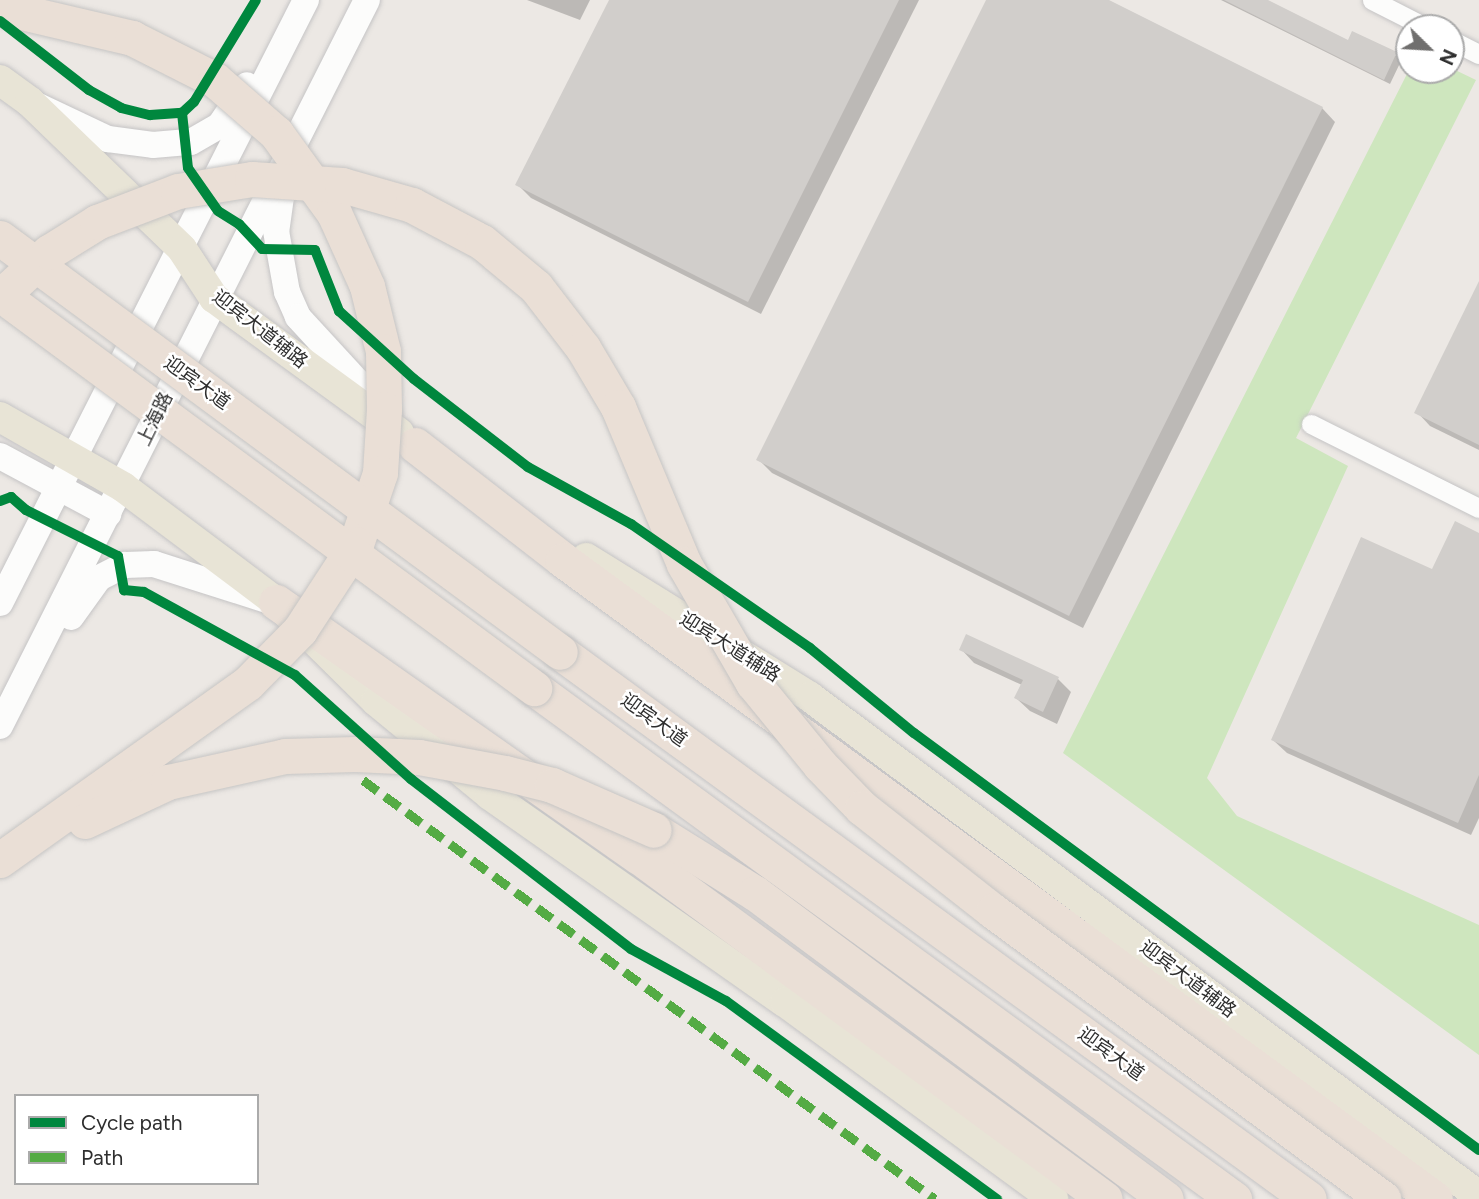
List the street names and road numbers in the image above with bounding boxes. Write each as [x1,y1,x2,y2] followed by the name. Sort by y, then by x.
[208,285,312,373] street label: 迎宾大道辅路
[160,351,234,415] street label: 迎宾大道
[132,388,178,450] street label: 上海路
[676,607,784,687] street label: 迎宾大道辅路
[617,688,691,752] street label: 迎宾大道
[1136,936,1240,1022] street label: 迎宾大道辅路
[1074,1022,1148,1086] street label: 迎宾大道

